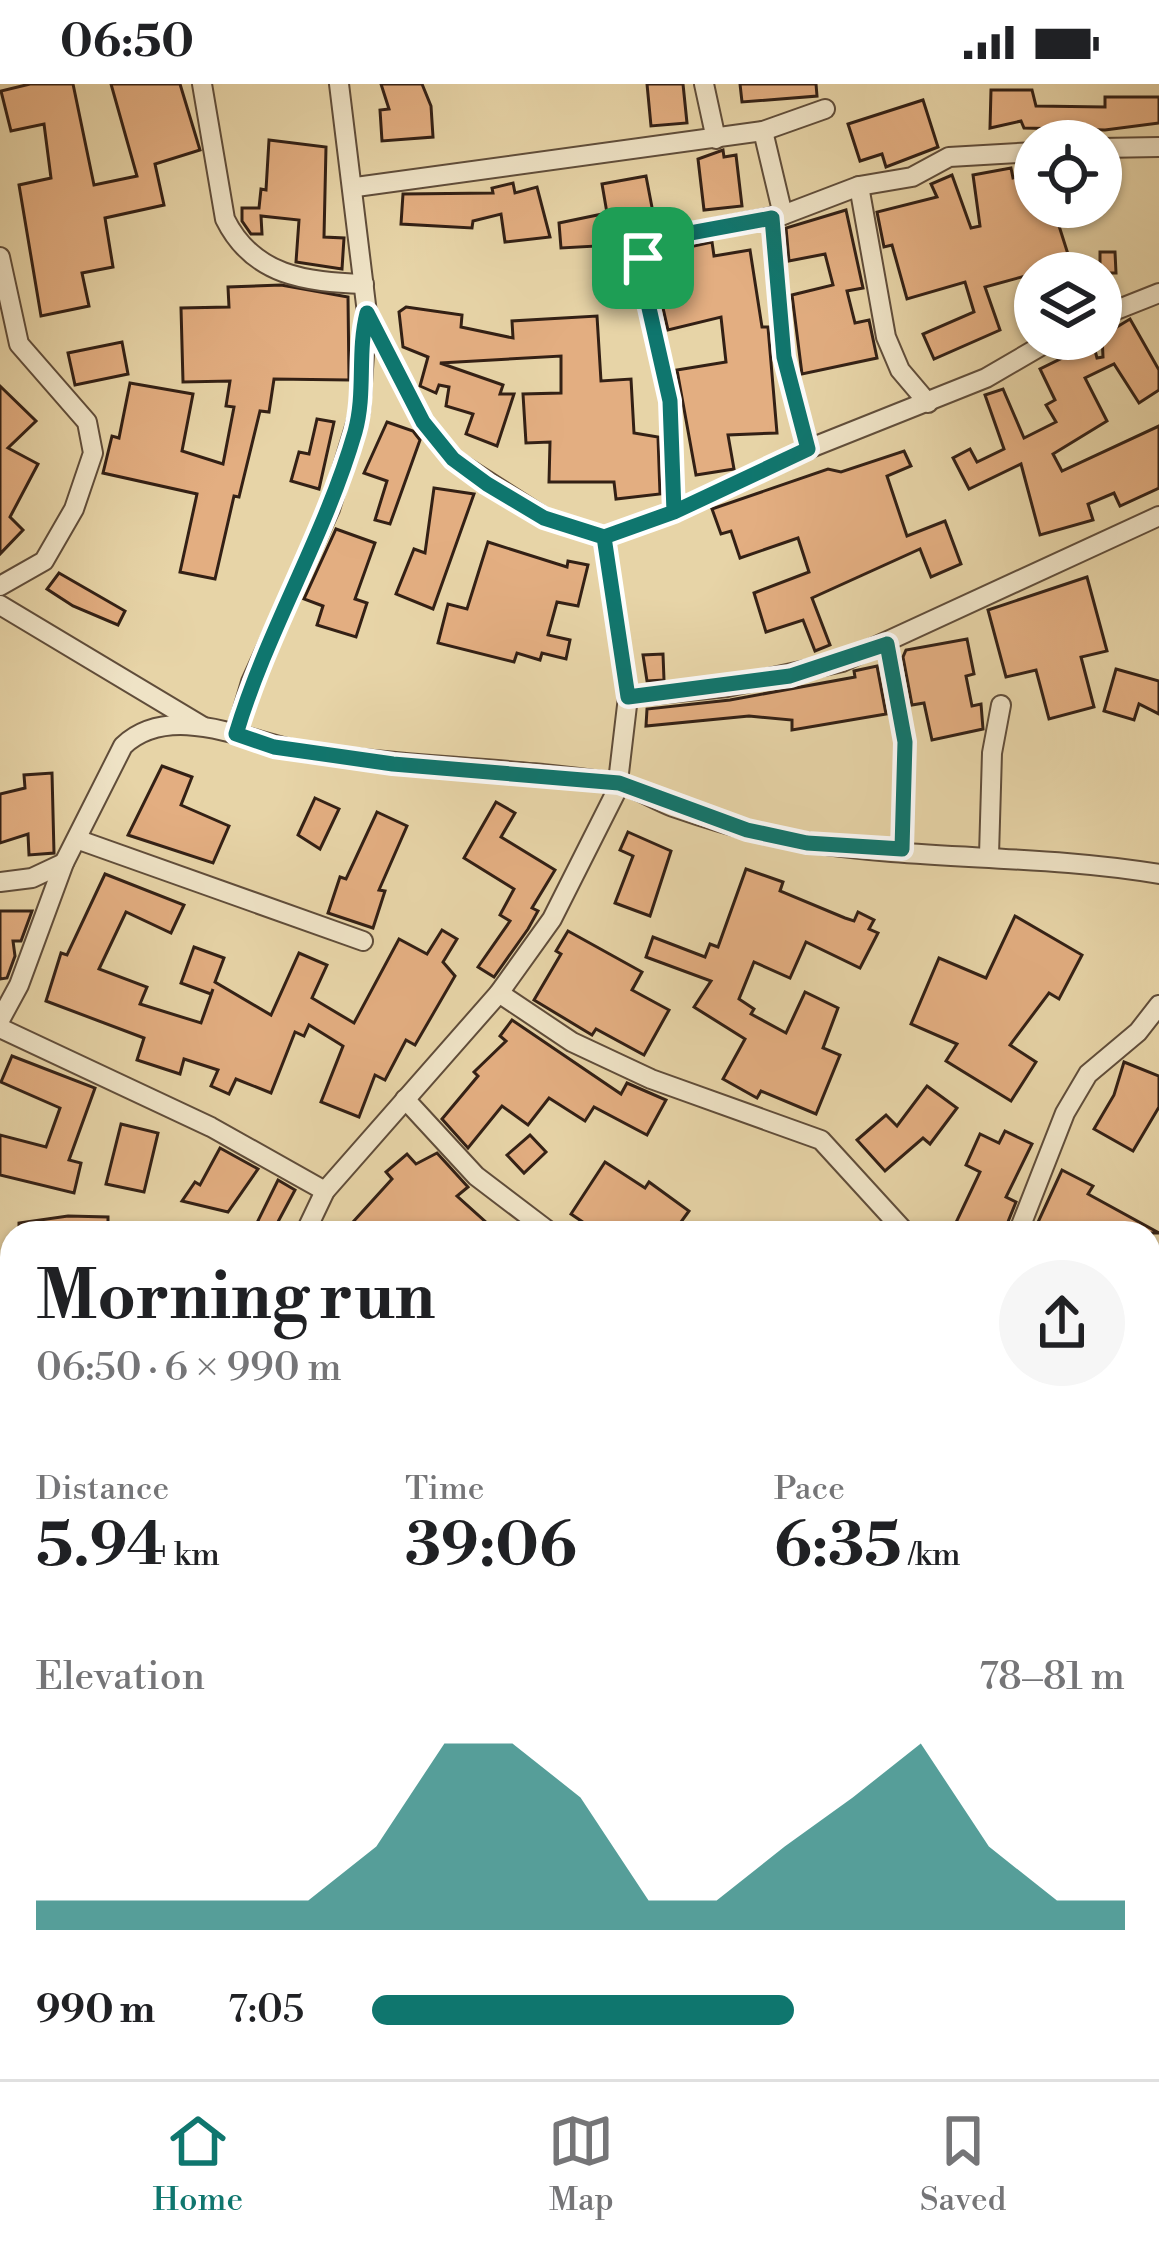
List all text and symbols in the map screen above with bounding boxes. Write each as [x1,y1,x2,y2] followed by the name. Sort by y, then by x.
[60,14,194,71] text: 06:50
[1014,120,1122,360] map controls
[1014,120,1122,228] button: locate
[592,207,694,309] pin
[610,225,676,291] icon: arrive
[1014,252,1122,360] button: layers
[36,1257,435,1340] text: Morning run
[999,1260,1125,1386] button: share
[36,1344,342,1393] text: 06:50 · 6 × 990 m
[36,1469,169,1510] text: Distance
[405,1469,484,1510] text: Time
[774,1469,845,1510] text: Pace
[36,1510,167,1585] text: 5.94
[405,1510,577,1585] text: 39:06
[774,1510,902,1585] text: 6:35
[167,1535,220,1576] text: km
[902,1535,961,1576] text: /km
[36,1653,205,1702] text: Elevation
[979,1653,1125,1702] text: 78–81 m
[36,1986,155,2035] text: 990 m
[228,1986,304,2035] text: 7:05
[153,2108,243,2221] tab: Home
[548,2108,614,2221] tab: Map
[920,2108,1006,2221] tab: Saved

